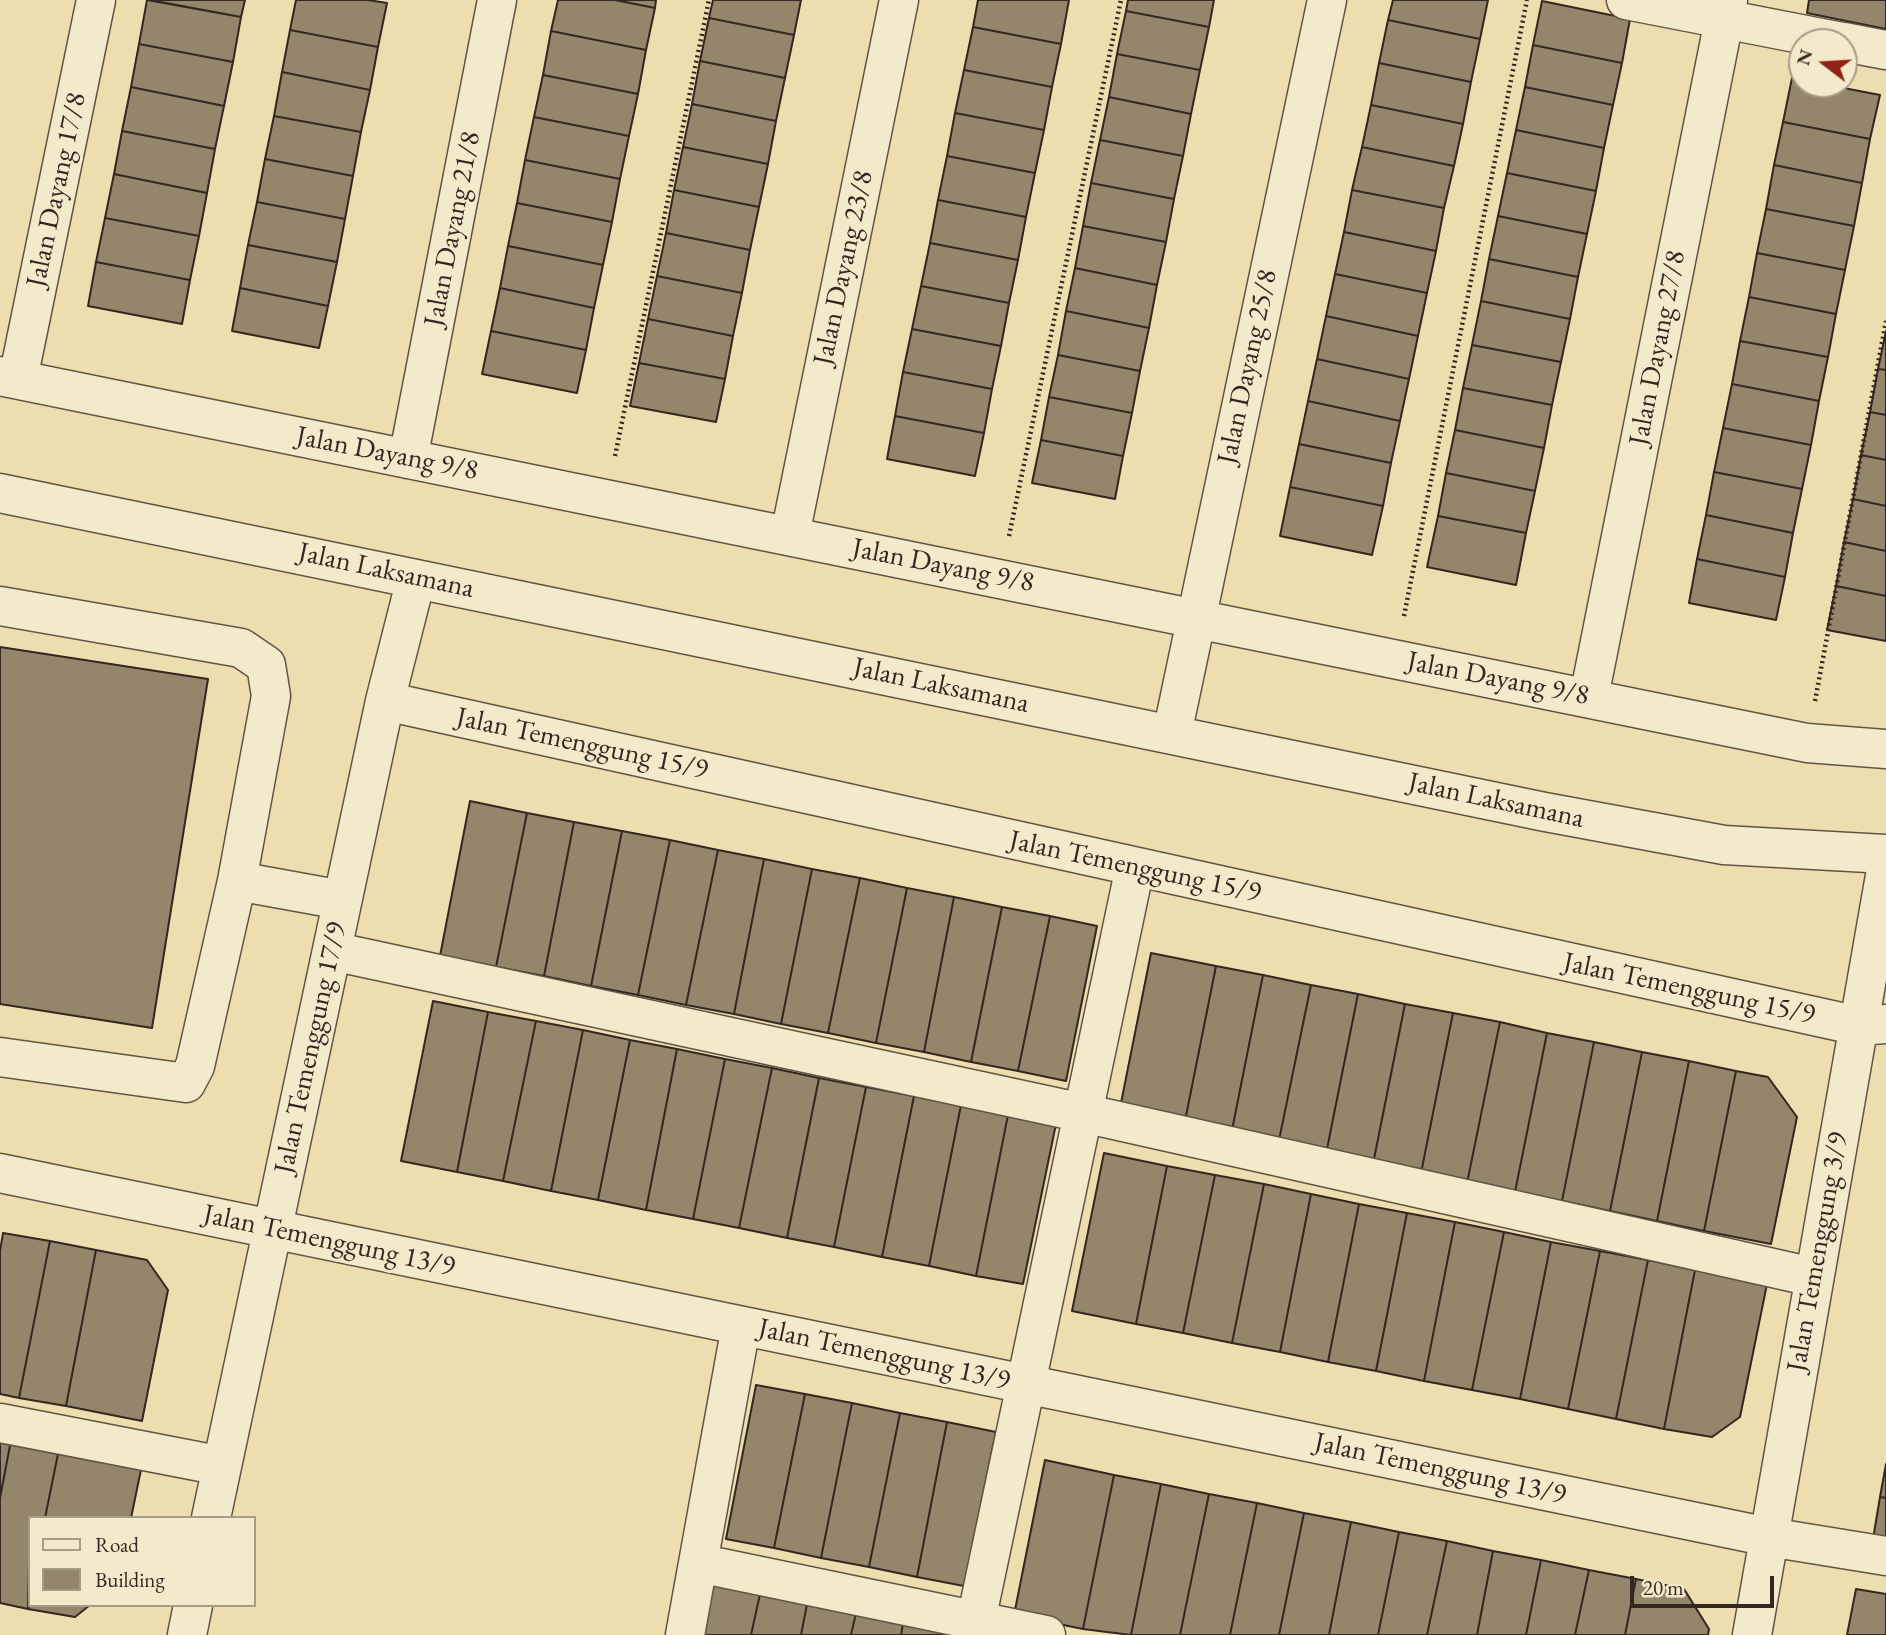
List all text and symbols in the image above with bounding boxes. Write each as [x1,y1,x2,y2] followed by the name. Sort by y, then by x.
[1788,28,1858,98] north arrow
[1790,46,1819,68] text: N
[20,90,94,290] street label: Jalan Dayang 17/8
[418,129,488,329] street label: Jalan Dayang 21/8
[807,168,881,368] street label: Jalan Dayang 23/8
[1623,248,1693,448] street label: Jalan Dayang 27/8
[1211,267,1285,467] street label: Jalan Dayang 25/8
[293,420,481,488] street label: Jalan Dayang 9/8
[849,532,1037,600] street label: Jalan Dayang 9/8
[295,536,477,606] street label: Jalan Laksamana
[1404,645,1592,713] street label: Jalan Dayang 9/8
[850,651,1032,721] street label: Jalan Laksamana
[453,701,711,787] street label: Jalan Temenggung 15/9
[1405,766,1587,836] street label: Jalan Laksamana
[1006,824,1264,910] street label: Jalan Temenggung 15/9
[268,919,354,1177] street label: Jalan Temenggung 17/9
[1560,946,1818,1032] street label: Jalan Temenggung 15/9
[1780,1129,1856,1375] street label: Jalan Temenggung 3/9
[200,1198,458,1284] street label: Jalan Temenggung 13/9
[755,1312,1013,1398] street label: Jalan Temenggung 13/9
[1311,1426,1569,1512] street label: Jalan Temenggung 13/9
[28,1516,256,1607] legend
[95,1531,139,1558] text: Road
[1634,1562,1778,1606] scale bar
[95,1566,165,1593] text: Building
[1643,1574,1684,1601] text: 20 m

